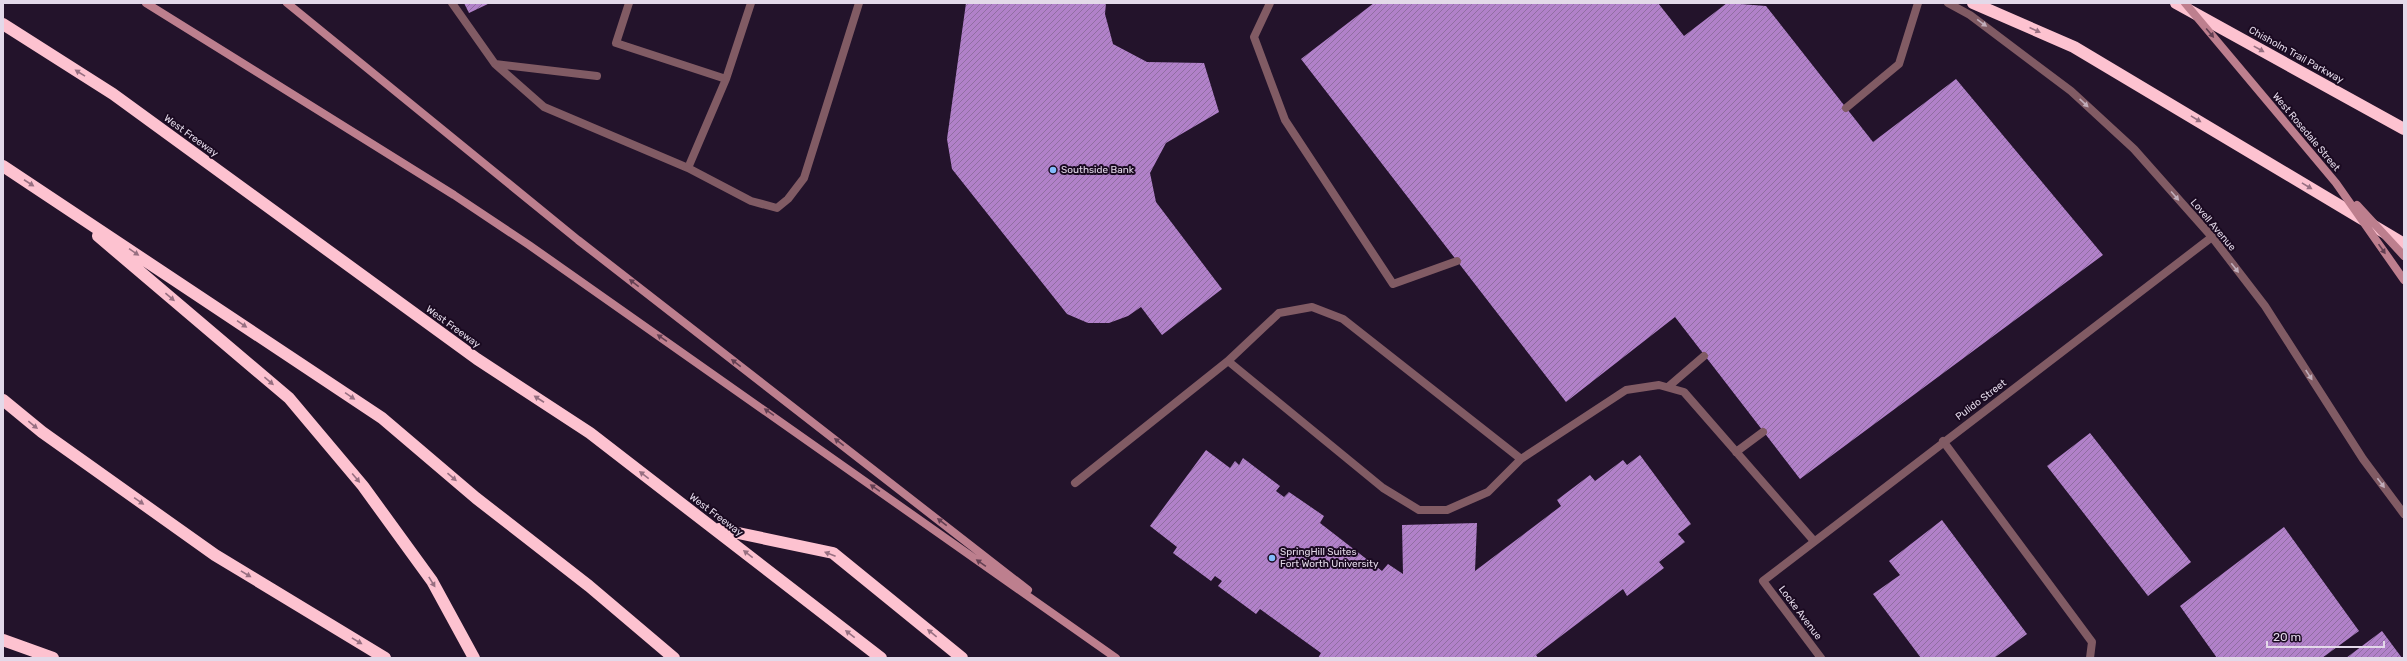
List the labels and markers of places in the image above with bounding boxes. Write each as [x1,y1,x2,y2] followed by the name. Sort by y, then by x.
[1061,164,1135,176] place label: Southside Bank
[1048,165,1058,175] marker: Southside Bank
[1280,546,1379,570] place label: SpringHill Suites Fort Worth University
[1267,553,1277,563] marker: SpringHill Suites Fort Worth University

